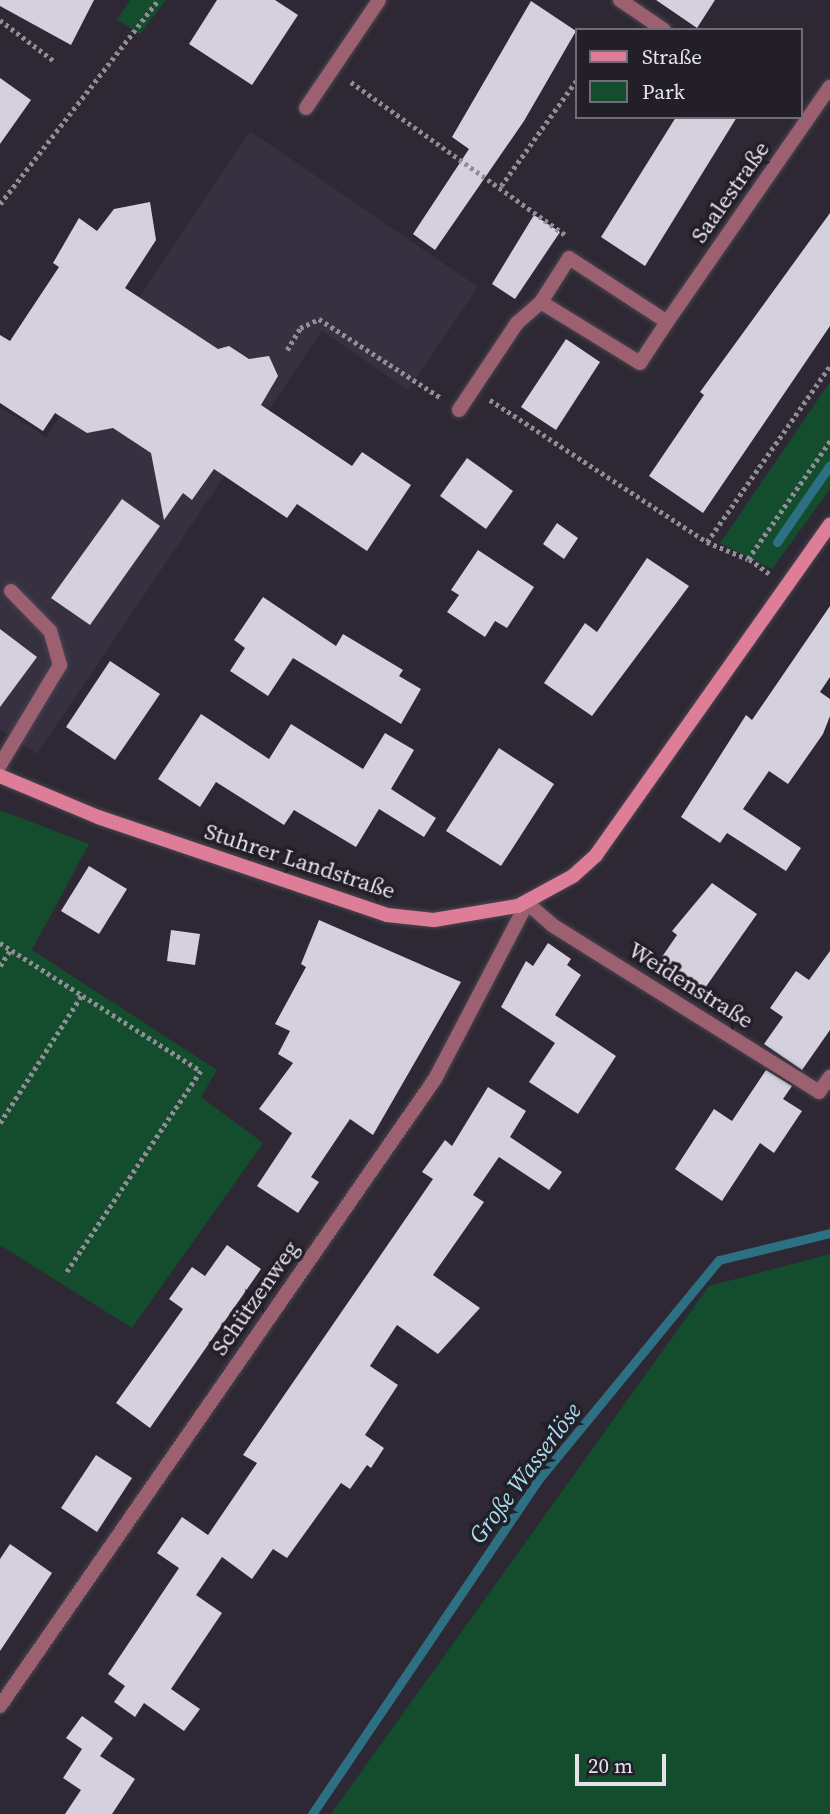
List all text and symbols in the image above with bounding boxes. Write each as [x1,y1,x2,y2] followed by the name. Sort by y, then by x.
[574,28,802,119] legend
[642,42,702,71] text: Straße
[642,77,685,106] text: Park
[685,136,775,248] street label: Saalestraße
[201,817,399,905] street label: Stuhrer Landstraße
[624,936,758,1034] street label: Weidenstraße
[205,1235,305,1361] street label: Schützenweg
[463,1397,587,1549] water label: Große Wasserlöse
[578,1741,669,1785] scale bar
[588,1751,633,1780] text: 20 m

